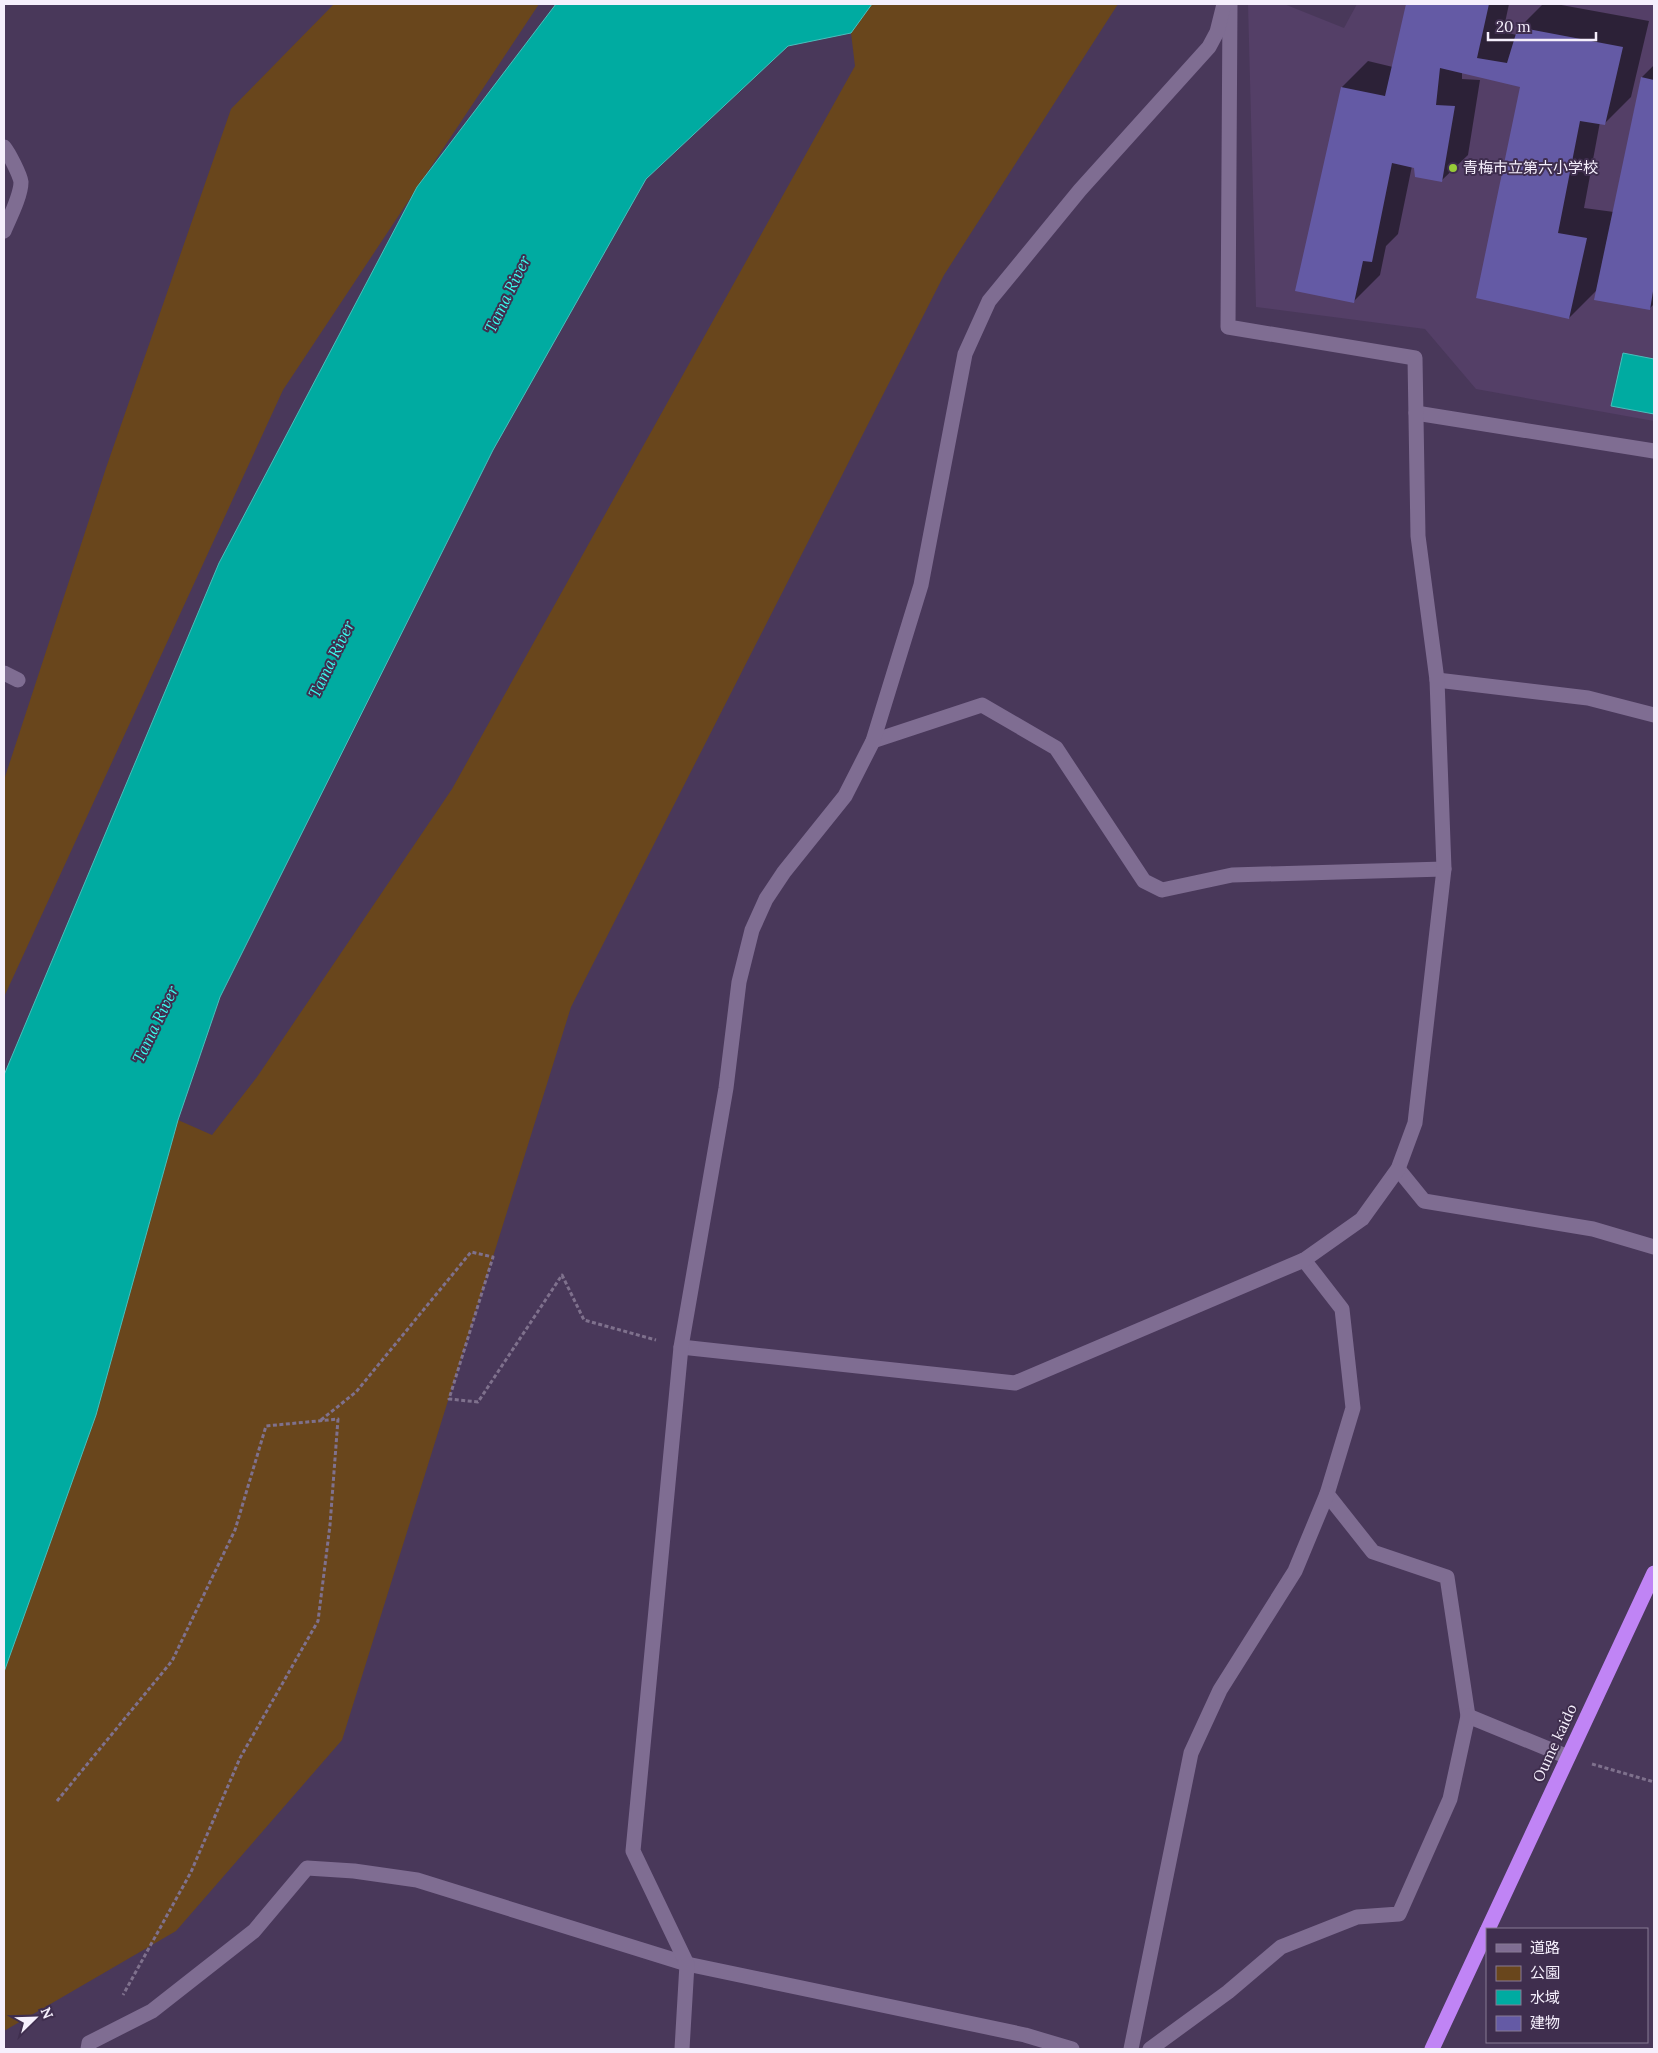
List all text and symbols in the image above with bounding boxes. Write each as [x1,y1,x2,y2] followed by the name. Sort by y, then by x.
[1488,10,1596,42] scale bar
[1496,17,1531,36] text: 20 m
[1463,158,1598,177] place label: 青梅市立第六小学校
[1447,162,1459,174] marker: 青梅市立第六小学校
[480,251,535,336] water label: Tama River
[304,616,359,701] water label: Tama River
[128,981,183,1066] water label: Tama River
[1528,1700,1581,1785] street label: Oume kaido
[1486,1928,1648,2043] legend
[1530,1938,1560,1957] text: 道路
[1530,1963,1560,1982] text: 公園
[1530,1988,1560,2007] text: 水域
[10,1993,60,2043] north arrow
[37,2004,57,2022] text: N
[1530,2013,1560,2032] text: 建物

